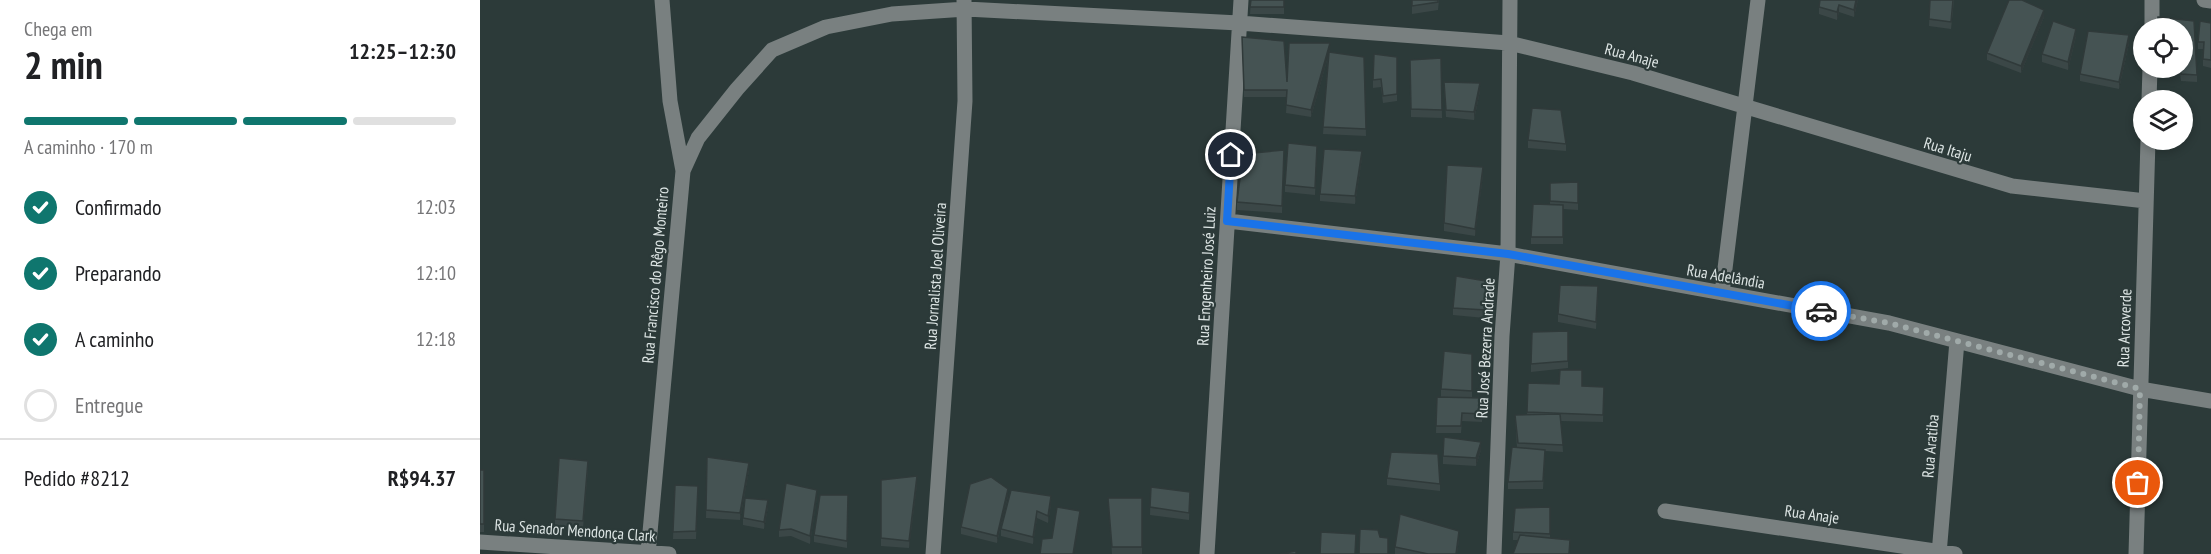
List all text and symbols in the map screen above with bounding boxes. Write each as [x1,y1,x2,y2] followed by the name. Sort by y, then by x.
[24,16,92,42] text: Chega em
[2133,18,2193,150] map controls
[2133,18,2193,78] button: locate
[349,37,456,65] text: 12:25–12:30
[1603,38,1661,72] street label: Rua Anaje
[24,39,103,90] text: 2 min
[2133,90,2193,150] button: layers
[1205,129,1256,180] pin
[1921,132,1975,166] street label: Rua Itaju
[24,134,153,160] text: A caminho · 170 m
[1214,138,1247,171] icon: home
[637,186,673,364] street label: Rua Francisco do Rêgo Monteiro
[24,191,57,224] icon: check
[75,193,161,221] text: Confirmado
[416,194,456,220] text: 12:03
[920,202,950,350] street label: Rua Jornalista Joel Oliveira
[1192,206,1220,346] street label: Rua Engenheiro José Luiz
[24,257,57,290] icon: check
[75,259,161,287] text: Preparando
[1685,259,1767,293] street label: Rua Adelândia
[416,260,456,286] text: 12:10
[1471,277,1499,419] street label: Rua José Bezerra Andrade
[1791,281,1851,341] courier
[2113,288,2135,368] street label: Rua Arcoverde
[1805,295,1838,328] icon: car
[24,323,57,356] icon: check
[75,325,154,353] text: A caminho
[416,326,456,352] text: 12:18
[75,391,143,419] text: Entregue
[1917,413,1943,479] street label: Rua Aratiba
[2112,457,2163,508] pin
[24,464,130,492] text: Pedido #8212
[388,464,456,492] text: R$94.37
[2121,466,2154,499] icon: bag
[1783,500,1841,528] street label: Rua Anaje
[494,514,657,546] street label: Rua Senador Mendonça Clark

